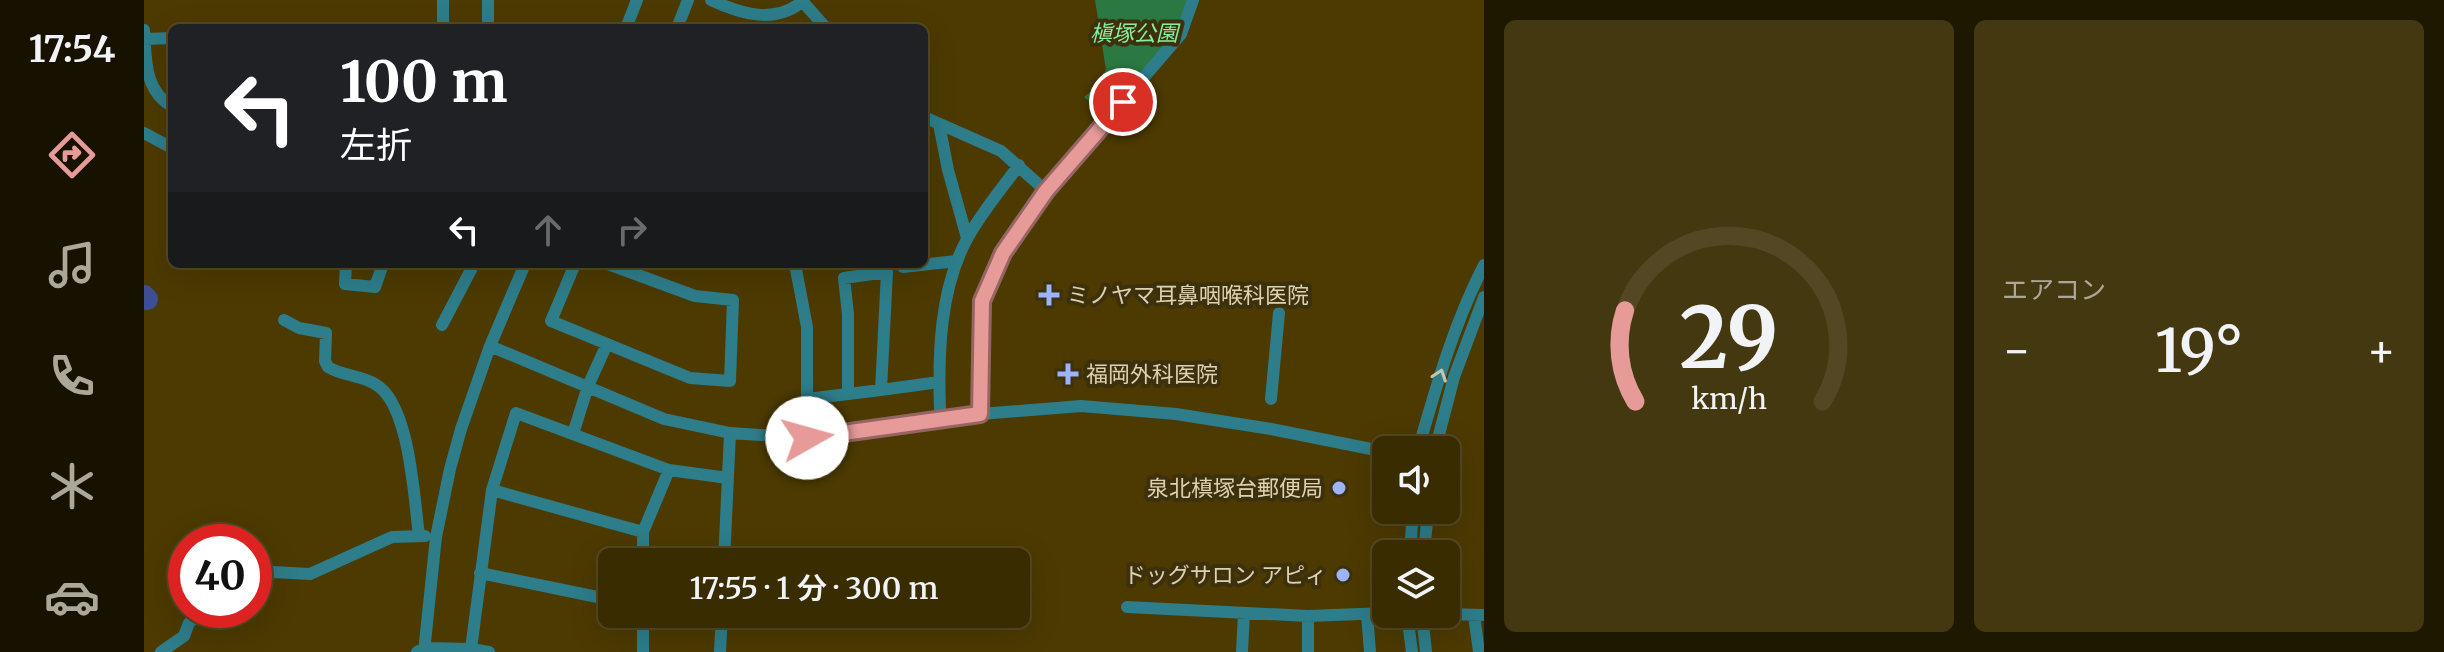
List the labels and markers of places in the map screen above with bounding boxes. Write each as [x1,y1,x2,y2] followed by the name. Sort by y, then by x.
[1089,68,1157,136] pin
[1067,281,1309,309] place label: ミノヤマ耳鼻咽喉科医院
[1038,284,1060,306] marker: ミノヤマ耳鼻咽喉科医院
[1086,360,1218,388] place label: 福岡外科医院
[1057,363,1079,385] marker: 福岡外科医院
[1147,474,1323,502] place label: 泉北槙塚台郵便局
[1330,479,1348,497] marker: 泉北槙塚台郵便局
[1124,561,1327,589] place label: ドッグサロン アピィ
[1334,566,1352,584] marker: ドッグサロン アピィ

